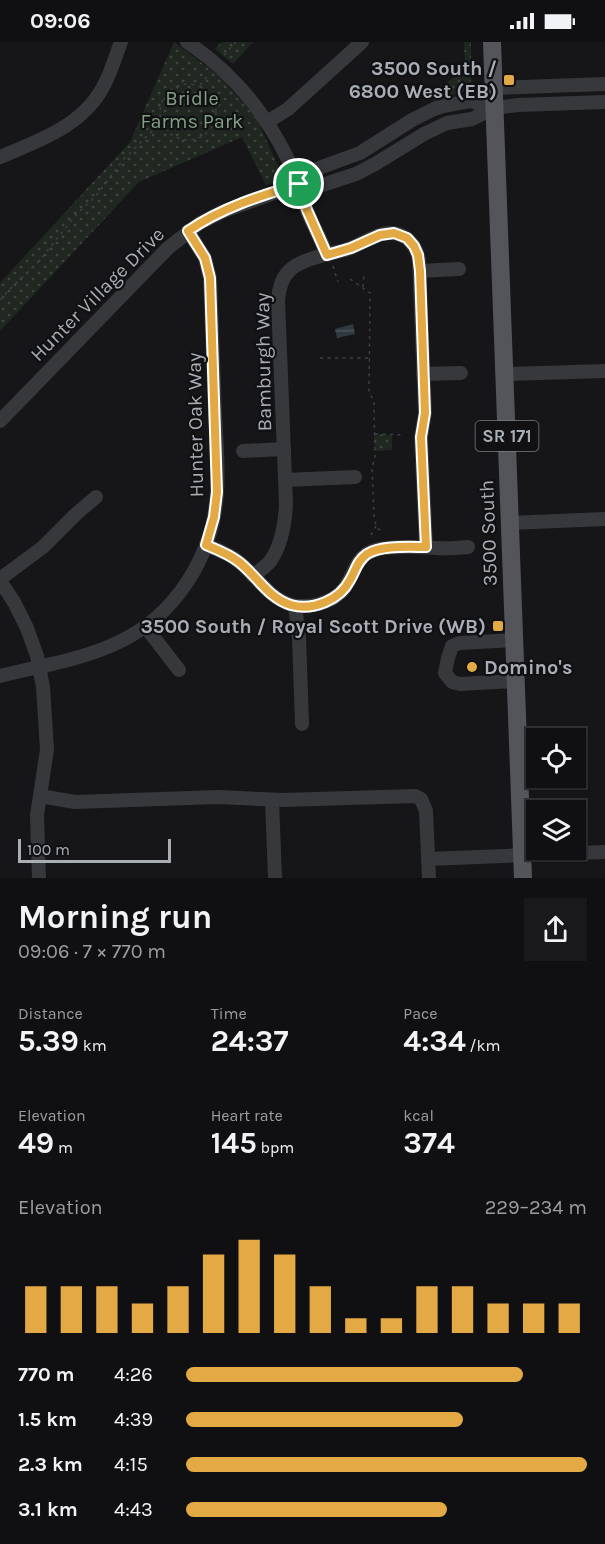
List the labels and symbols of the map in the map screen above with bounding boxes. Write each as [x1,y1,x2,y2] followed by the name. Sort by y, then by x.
[349,57,497,103] place label: 3500 South / 6800 West (EB)
[502,73,516,87] marker: 3500 South / 6800 West (EB)
[141,87,243,133] park label: Bridle Farms Park
[273,158,324,209] pin
[26,223,169,366] street label: Hunter Village Drive
[251,292,276,432] street label: Bamburgh Way
[183,352,208,498] street label: Hunter Oak Way
[476,421,538,451] road number: SR 171
[475,479,502,587] street label: 3500 South
[140,615,486,638] place label: 3500 South / Royal Scott Drive (WB)
[491,619,505,633] marker: 3500 South / Royal Scott Drive (WB)
[484,656,573,679] place label: Domino's
[465,660,479,674] marker: Domino's
[18,836,171,863] scale bar

